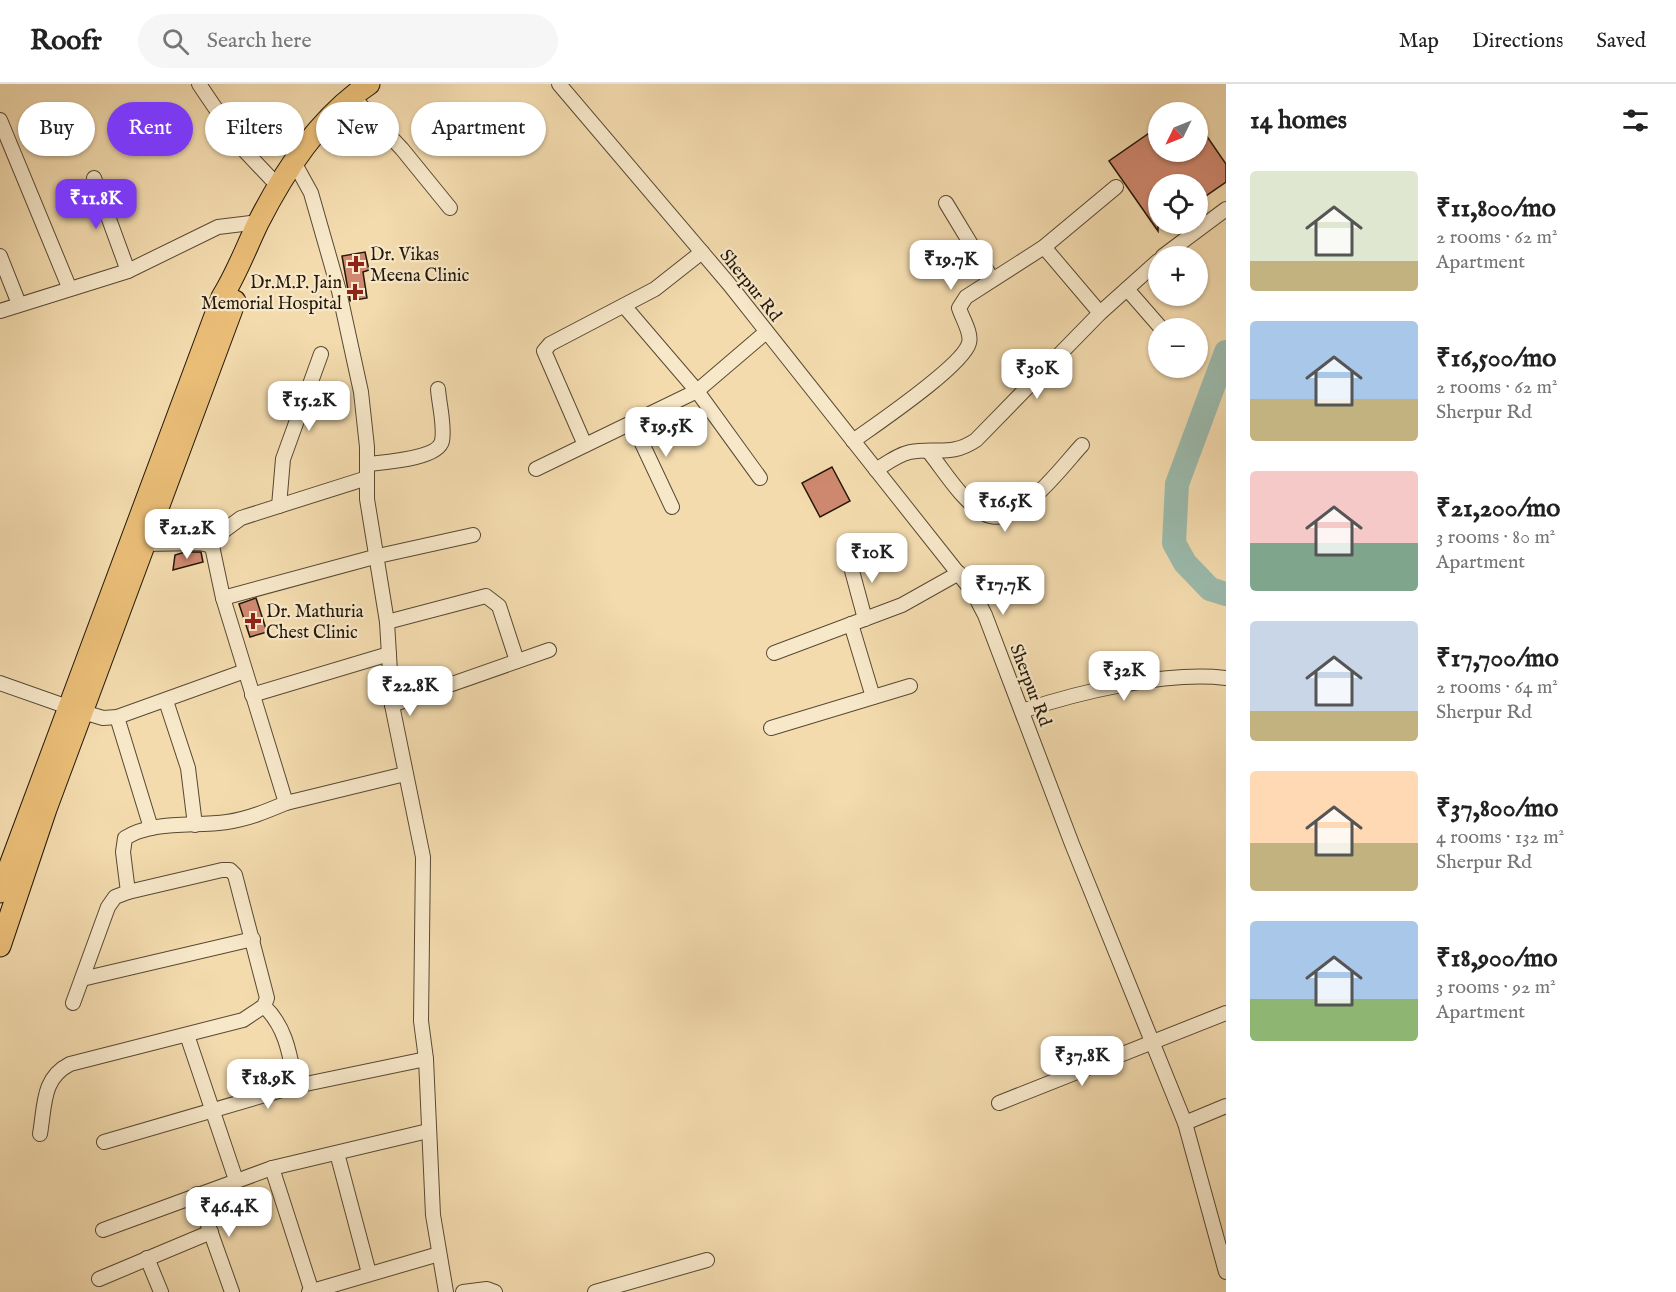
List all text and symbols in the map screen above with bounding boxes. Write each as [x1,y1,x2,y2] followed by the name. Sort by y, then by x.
[138,14,558,68] search box
[30,24,102,59] text: Roofr
[159,25,192,58] icon: search
[207,27,312,55] text: Search here
[1399,28,1439,55] text: Map
[1472,28,1563,55] text: Directions
[1596,28,1646,55] text: Saved
[18,102,95,156] chip: Buy
[107,102,193,156] chip: Rent
[205,102,304,156] chip: Filters
[316,102,399,156] chip: New
[411,102,546,156] chip: Apartment
[1148,102,1208,162] north arrow
[1148,102,1208,378] map controls
[1250,104,1347,137] text: 14 homes
[1619,104,1652,137] icon: filters
[1148,174,1208,234] button: locate
[47,179,145,230] pin: ₹11.8K
[70,186,122,211] text: ₹11.8K
[1436,192,1556,225] text: ₹11,800/mo
[1298,195,1370,267] icon: home
[1436,225,1558,250] text: 2 rooms · 62 m²
[902,240,1000,291] pin: ₹19.7K
[370,244,470,288] place label: Dr. Vikas Meena Clinic
[714,245,786,327] street label: Sherpur Rd
[1148,246,1208,306] button: +
[924,247,978,272] text: ₹19.7K
[1436,250,1525,275] text: Apartment
[347,255,365,273] marker: Dr. Vikas Meena Clinic
[201,272,342,316] place label: Dr.M.P. Jain Memorial Hospital
[346,283,364,301] marker: Dr.M.P. Jain Memorial Hospital
[1148,318,1208,378] button: −
[1436,342,1556,375] text: ₹16,500/mo
[1298,345,1370,417] icon: home
[1001,349,1073,400] pin: ₹30K
[1015,356,1059,381] text: ₹30K
[1436,375,1558,400] text: 2 rooms · 62 m²
[260,381,358,432] pin: ₹15.2K
[282,388,336,413] text: ₹15.2K
[1436,400,1532,425] text: Sherpur Rd
[617,407,715,458] pin: ₹19.5K
[639,414,693,439] text: ₹19.5K
[956,482,1054,533] pin: ₹16.5K
[978,489,1032,514] text: ₹16.5K
[1436,492,1560,525] text: ₹21,200/mo
[1298,495,1370,567] icon: home
[138,509,236,560] pin: ₹21.2K
[159,516,215,541] text: ₹21.2K
[1436,525,1555,550] text: 3 rooms · 80 m²
[836,533,908,584] pin: ₹10K
[850,540,894,565] text: ₹10K
[1436,550,1525,575] text: Apartment
[954,565,1052,616] pin: ₹17.7K
[975,572,1031,597] text: ₹17.7K
[266,601,364,645] place label: Dr. Mathuria Chest Clinic
[244,612,262,630] marker: Dr. Mathuria Chest Clinic
[1003,641,1056,730] street label: Sherpur Rd
[1436,642,1559,675] text: ₹17,700/mo
[1298,645,1370,717] icon: home
[1088,651,1160,702] pin: ₹32K
[1103,658,1145,683] text: ₹32K
[361,666,459,717] pin: ₹22.8K
[382,673,438,698] text: ₹22.8K
[1436,675,1558,700] text: 2 rooms · 64 m²
[1436,700,1532,725] text: Sherpur Rd
[1436,792,1558,825] text: ₹37,800/mo
[1298,795,1370,867] icon: home
[1436,825,1564,850] text: 4 rooms · 132 m²
[1436,850,1532,875] text: Sherpur Rd
[1436,942,1557,975] text: ₹18,900/mo
[1298,945,1370,1017] icon: home
[1436,975,1556,1000] text: 3 rooms · 92 m²
[1436,1000,1525,1025] text: Apartment
[1033,1036,1131,1087] pin: ₹37.8K
[1055,1043,1109,1068] text: ₹37.8K
[219,1059,317,1110] pin: ₹18.9K
[241,1066,295,1091] text: ₹18.9K
[180,1187,278,1238] pin: ₹46.4K
[200,1194,258,1219] text: ₹46.4K

